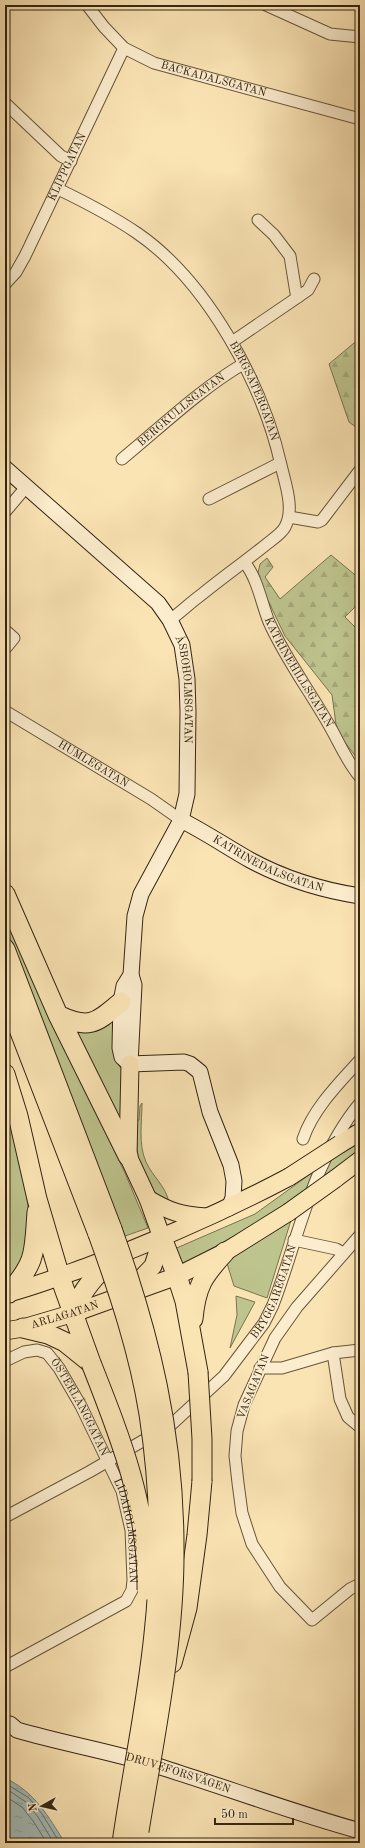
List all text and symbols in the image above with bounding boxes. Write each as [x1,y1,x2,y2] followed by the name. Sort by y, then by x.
[160,60,268,99] street label: BACKADALSGATAN
[46,131,88,203] street label: KLIPPGATAN
[227,340,280,443] street label: BERGSÄTERGATAN
[136,371,227,449] street label: BERGKULLSGATAN
[262,616,335,729] street label: KATRINEHILLSGATAN
[173,632,194,744] street label: ÅSBOHOLMSGATAN
[56,739,131,790] street label: HUMLEGATAN
[211,834,325,894] street label: KATRINEDALSGATAN
[249,1243,299,1341] street label: BRYGGAREGATAN
[30,1299,101,1331] street label: ARLAGATAN
[236,1353,272,1421] street label: VASAGATAN
[48,1355,110,1458] street label: ÖSTERLÅNGGATAN
[111,1476,139,1584] street label: LIDAHOLMSGATAN
[124,1752,232,1795] street label: DRUVEFORSVÄGEN
[22,1786,62,1826] north arrow
[215,1800,293,1826] scale bar
[27,1802,40,1812] text: N
[221,1808,248,1821] text: 50 m

